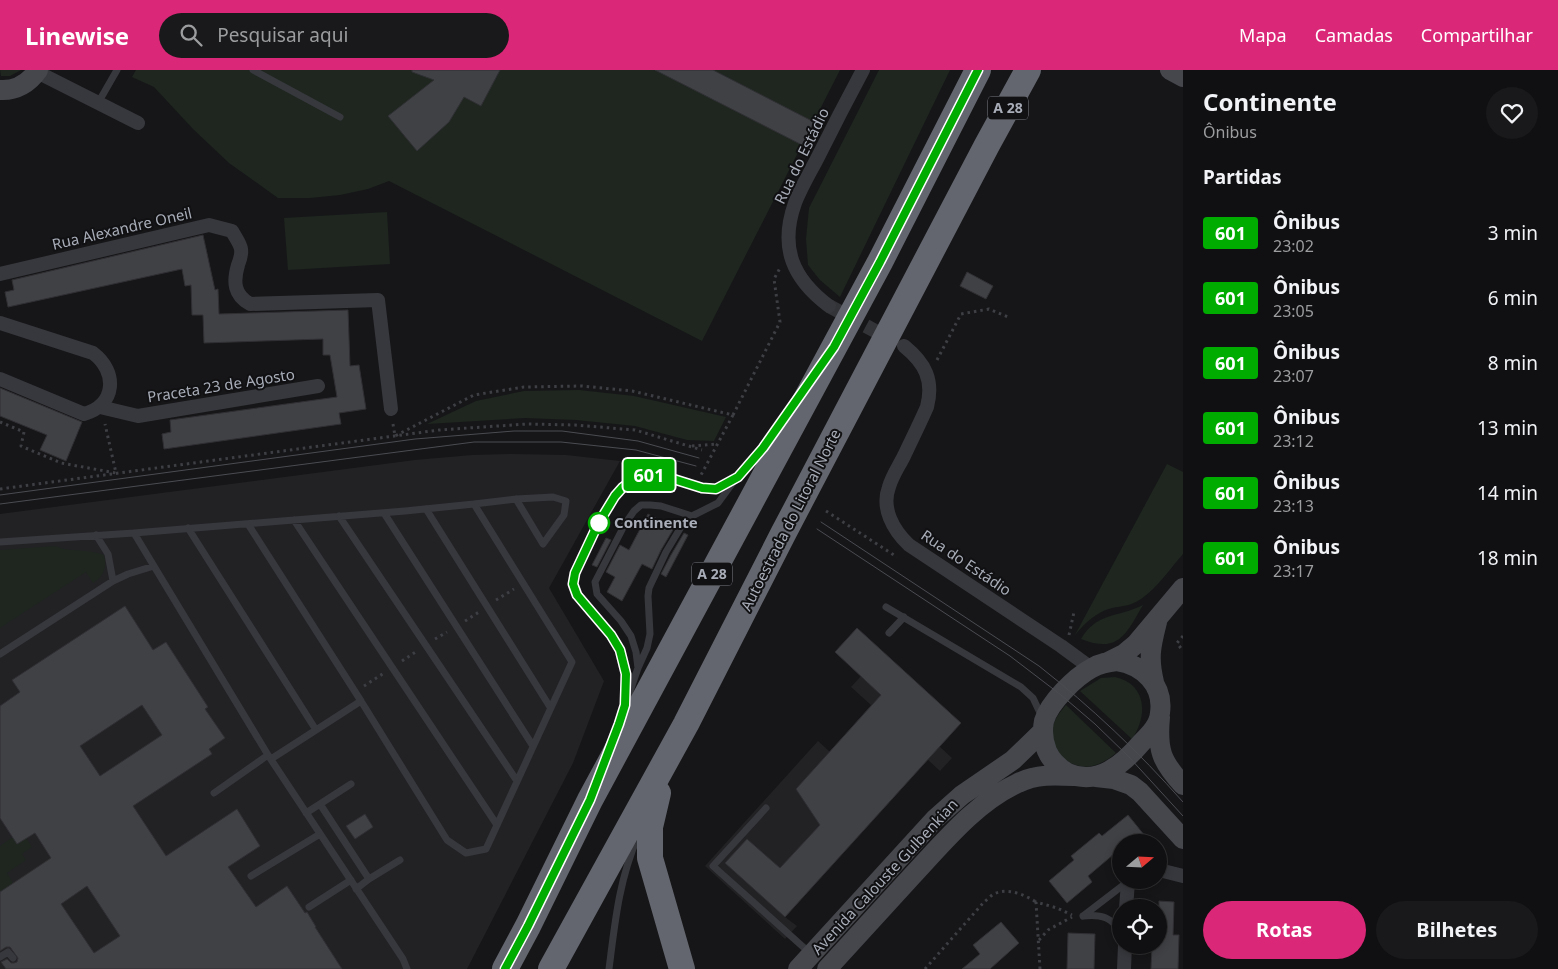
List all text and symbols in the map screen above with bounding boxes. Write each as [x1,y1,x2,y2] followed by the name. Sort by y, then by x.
[159,13,509,58] search box
[25,19,129,52] text: Linewise
[177,21,205,49] icon: search
[217,22,348,48] text: Pesquisar aqui
[1239,23,1287,47] text: Mapa
[1315,23,1393,47] text: Camadas
[1421,23,1533,47] text: Compartilhar
[1203,85,1337,118] text: Continente
[1486,87,1538,139] button: heart
[988,96,1028,119] road number: A 28
[769,104,833,207] street label: Rua do Estádio
[1203,121,1257,143] text: Ônibus
[1203,164,1282,190] text: Partidas
[50,202,194,254] street label: Rua Alexandre Oneil
[1273,209,1340,235] text: Ônibus
[1488,220,1538,246] text: 3 min
[1215,221,1246,245] text: 601
[1273,235,1314,257] text: 23:02
[1273,274,1340,300] text: Ônibus
[1488,285,1538,311] text: 6 min
[1215,286,1246,310] text: 601
[1273,300,1314,322] text: 23:05
[1273,339,1340,365] text: Ônibus
[1488,350,1538,376] text: 8 min
[1215,351,1246,375] text: 601
[146,363,296,407] street label: Praceta 23 de Agosto
[1273,365,1314,387] text: 23:07
[1273,404,1340,430] text: Ônibus
[1477,415,1538,441] text: 13 min
[1215,416,1246,440] text: 601
[736,425,845,614] street label: Autoestrada do Litoral Norte
[1273,430,1314,452] text: 23:12
[620,459,678,491] line badge: 601
[634,463,664,487] text: 601
[1273,469,1340,495] text: Ônibus
[1477,480,1538,506] text: 14 min
[1215,481,1246,505] text: 601
[1273,495,1314,517] text: 23:13
[588,512,610,534] marker: Continente
[614,512,698,532] place label: Continente
[918,525,1016,600] street label: Rua do Estádio
[1273,534,1340,560] text: Ônibus
[1477,545,1538,571] text: 18 min
[1215,546,1246,570] text: 601
[1273,560,1314,582] text: 23:17
[692,562,732,586] road number: A 28
[807,794,962,958] street label: Avenida Calouste Gulbenkian
[1112,834,1168,889] north arrow
[1112,834,1167,954] map controls
[1112,899,1167,954] button: locate
[1203,901,1366,959] button: Rotas
[1376,901,1538,959] button: Bilhetes

